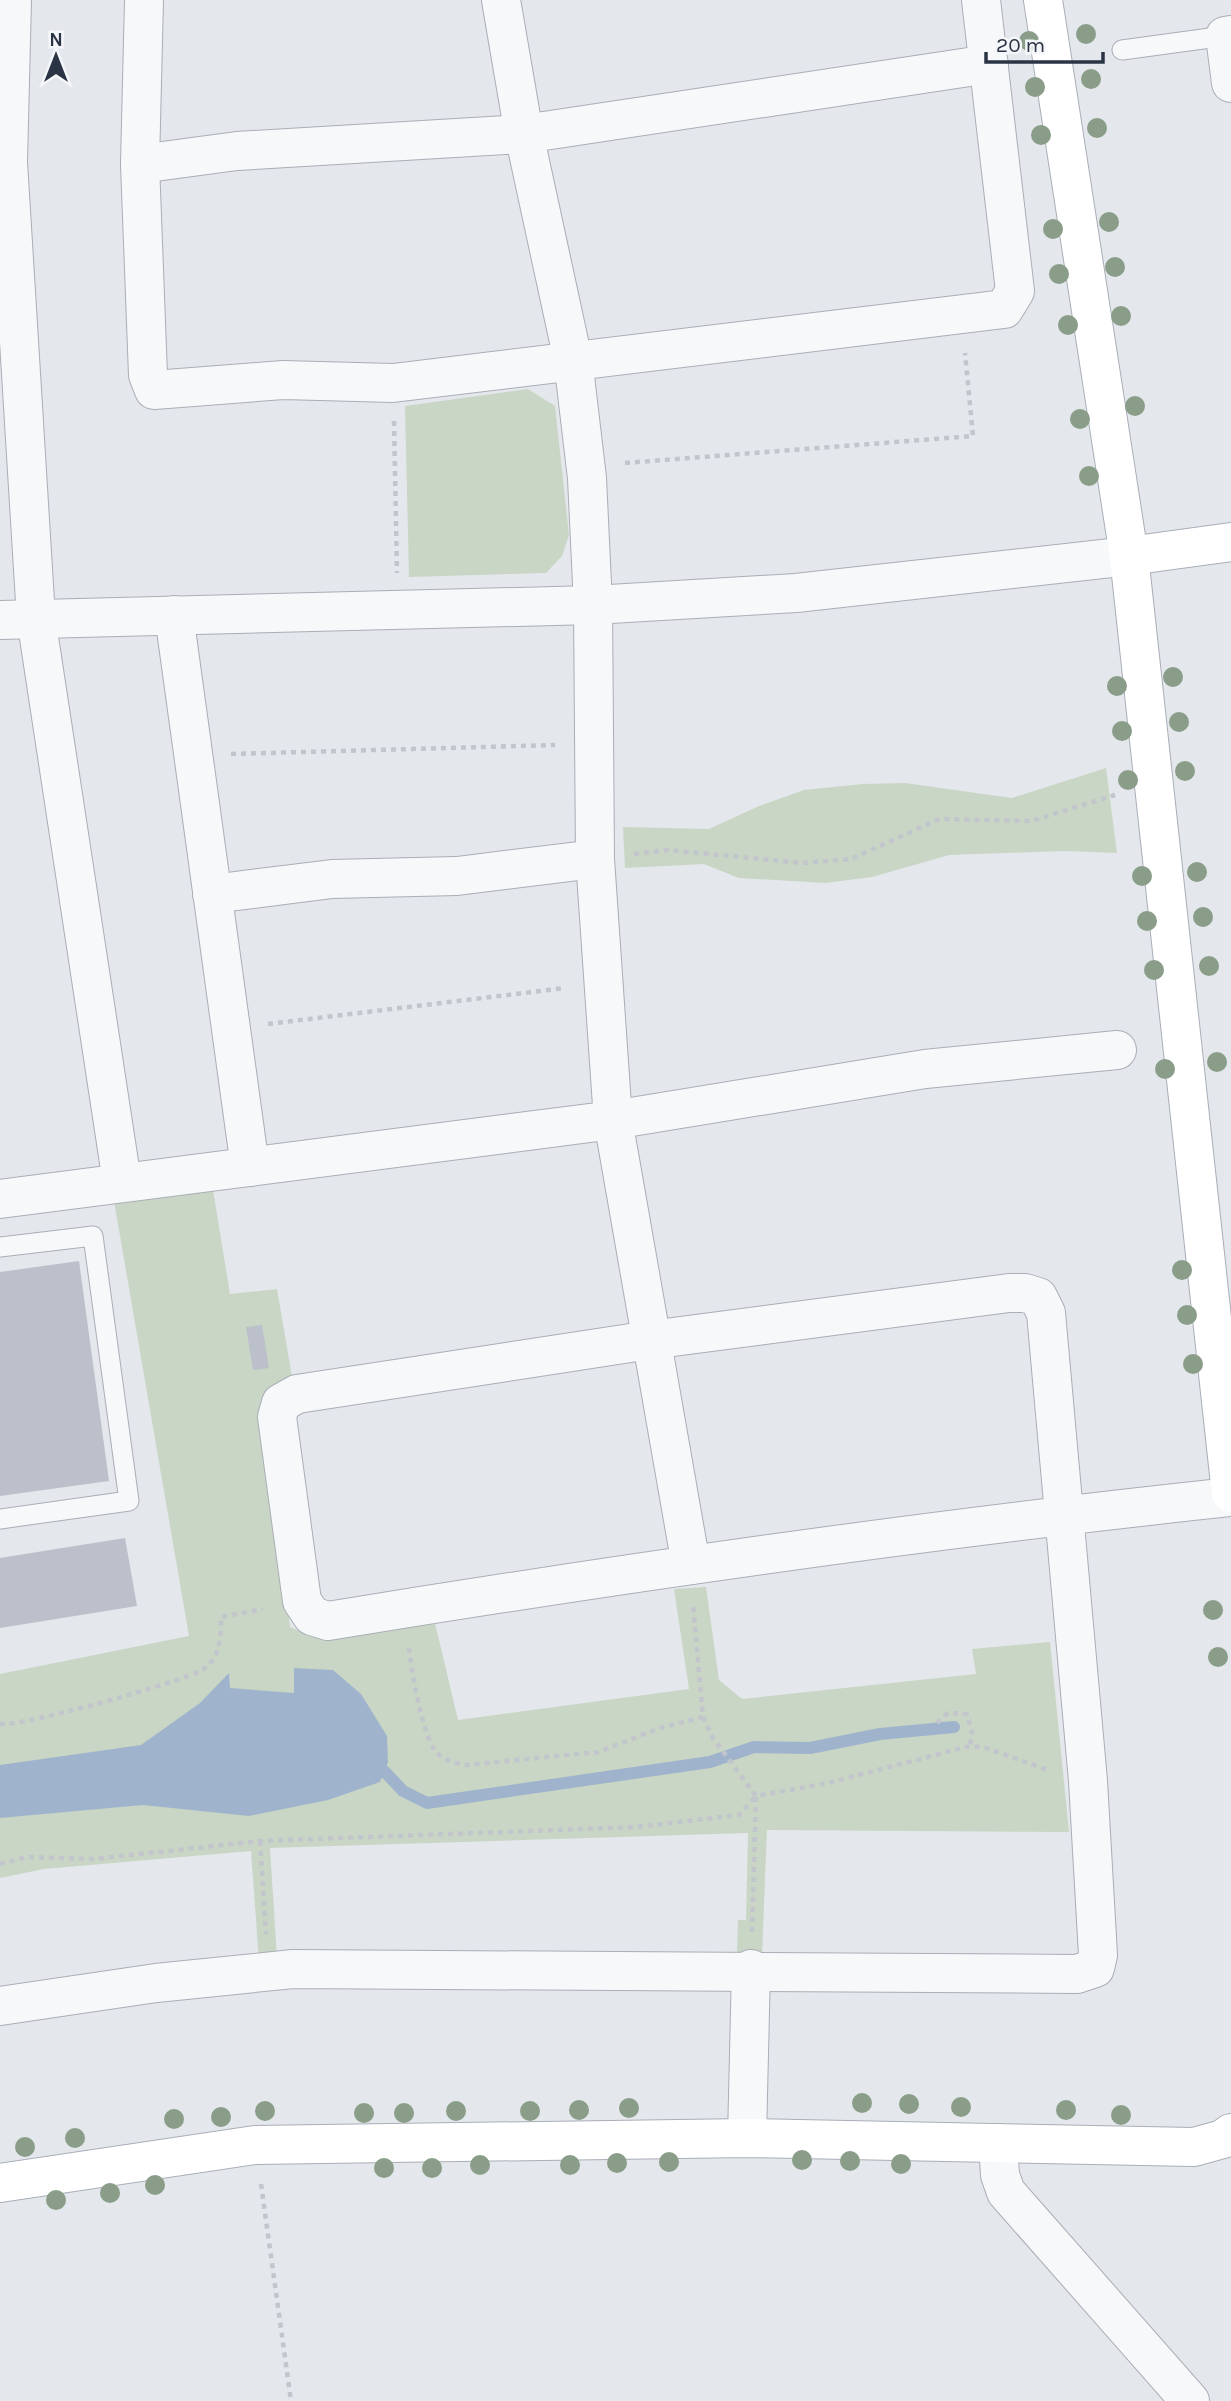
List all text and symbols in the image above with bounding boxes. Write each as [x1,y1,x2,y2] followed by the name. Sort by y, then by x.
[21,21,91,91] north arrow
[986,21,1103,65] scale bar
[49,29,63,51] text: N
[996,33,1045,57] text: 20 m

